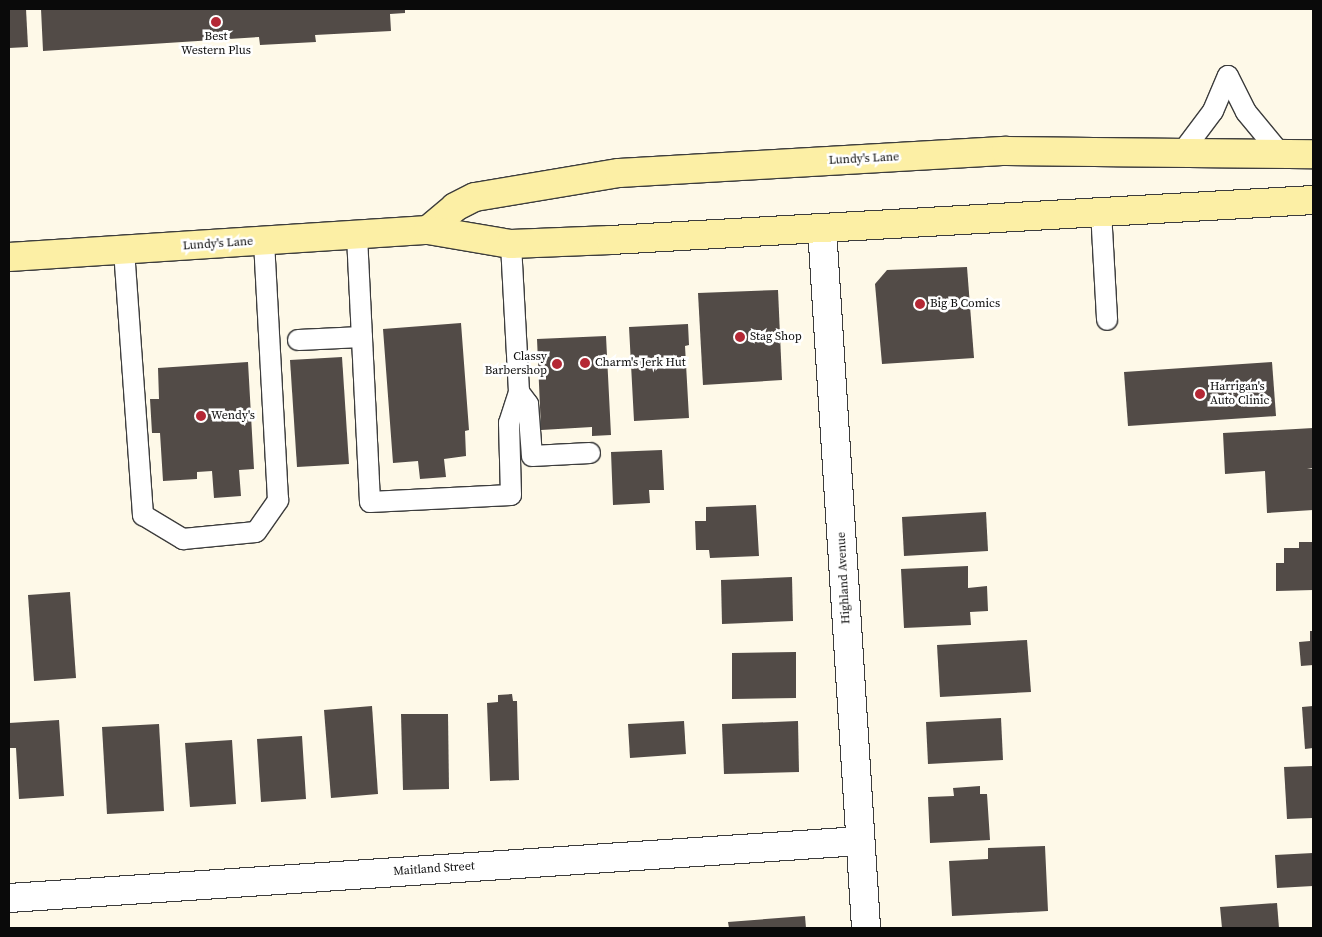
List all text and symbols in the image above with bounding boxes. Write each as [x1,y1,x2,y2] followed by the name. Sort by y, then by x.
[210,16,222,28] marker: Best Western Plus
[181,30,251,58] place label: Best Western Plus
[828,150,900,168] street label: Lundy's Lane
[182,234,254,254] street label: Lundy's Lane
[930,297,1000,311] place label: Big B Comics
[914,298,926,310] marker: Big B Comics
[750,330,802,344] place label: Stag Shop
[734,331,746,343] marker: Stag Shop
[485,350,547,378] place label: Classy Barbershop
[595,356,686,370] place label: Charm's Jerk Hut
[579,357,591,369] marker: Charm's Jerk Hut
[551,358,563,370] marker: Classy Barbershop
[1210,380,1269,408] place label: Harrigan's Auto Clinic
[1194,388,1206,400] marker: Harrigan's Auto Clinic
[211,409,255,423] place label: Wendy's
[195,410,207,422] marker: Wendy's
[834,532,854,624] street label: Highland Avenue
[393,859,475,879] street label: Maitland Street

